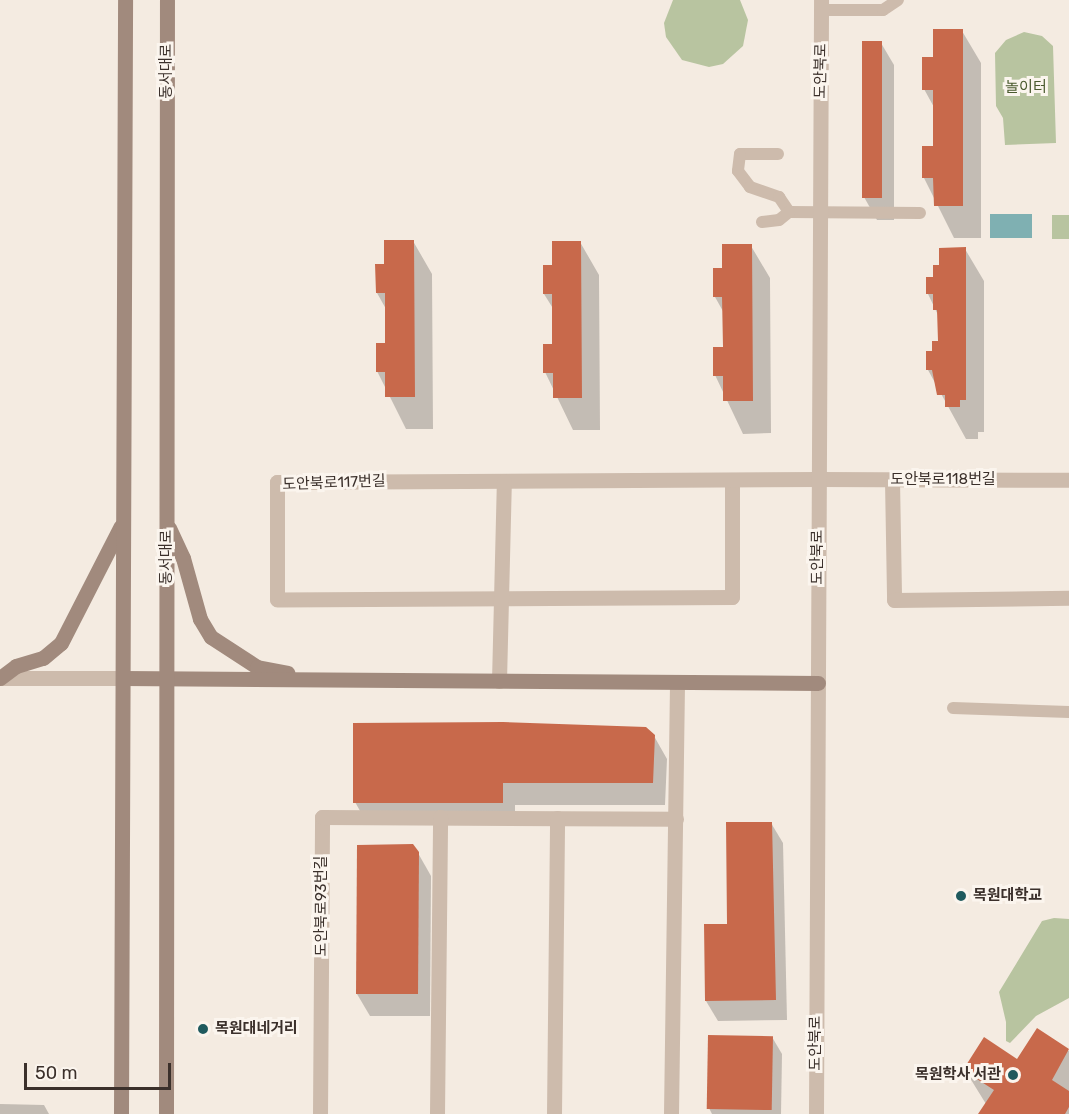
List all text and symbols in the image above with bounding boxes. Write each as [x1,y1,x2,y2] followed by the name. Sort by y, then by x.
[158,43,176,99] street label: 동서대로
[812,43,830,99] street label: 도안북로
[1005,79,1047,97] park label: 놀이터
[890,471,996,489] street label: 도안북로118번길
[282,472,386,494] street label: 도안북로117번길
[158,529,176,585] street label: 동서대로
[809,529,827,585] street label: 도안북로
[313,856,331,956] street label: 도안북로93번길
[973,887,1042,905] place label: 목원대학교
[954,889,968,903] marker: 목원대학교
[807,1015,825,1071] street label: 도안북로
[215,1020,298,1038] place label: 목원대네거리
[196,1022,210,1036] marker: 목원대네거리
[27,1051,174,1089] scale bar
[35,1062,78,1084] text: 50 m
[915,1066,1001,1084] place label: 목원학사 서관
[1006,1068,1020,1082] marker: 목원학사 서관

